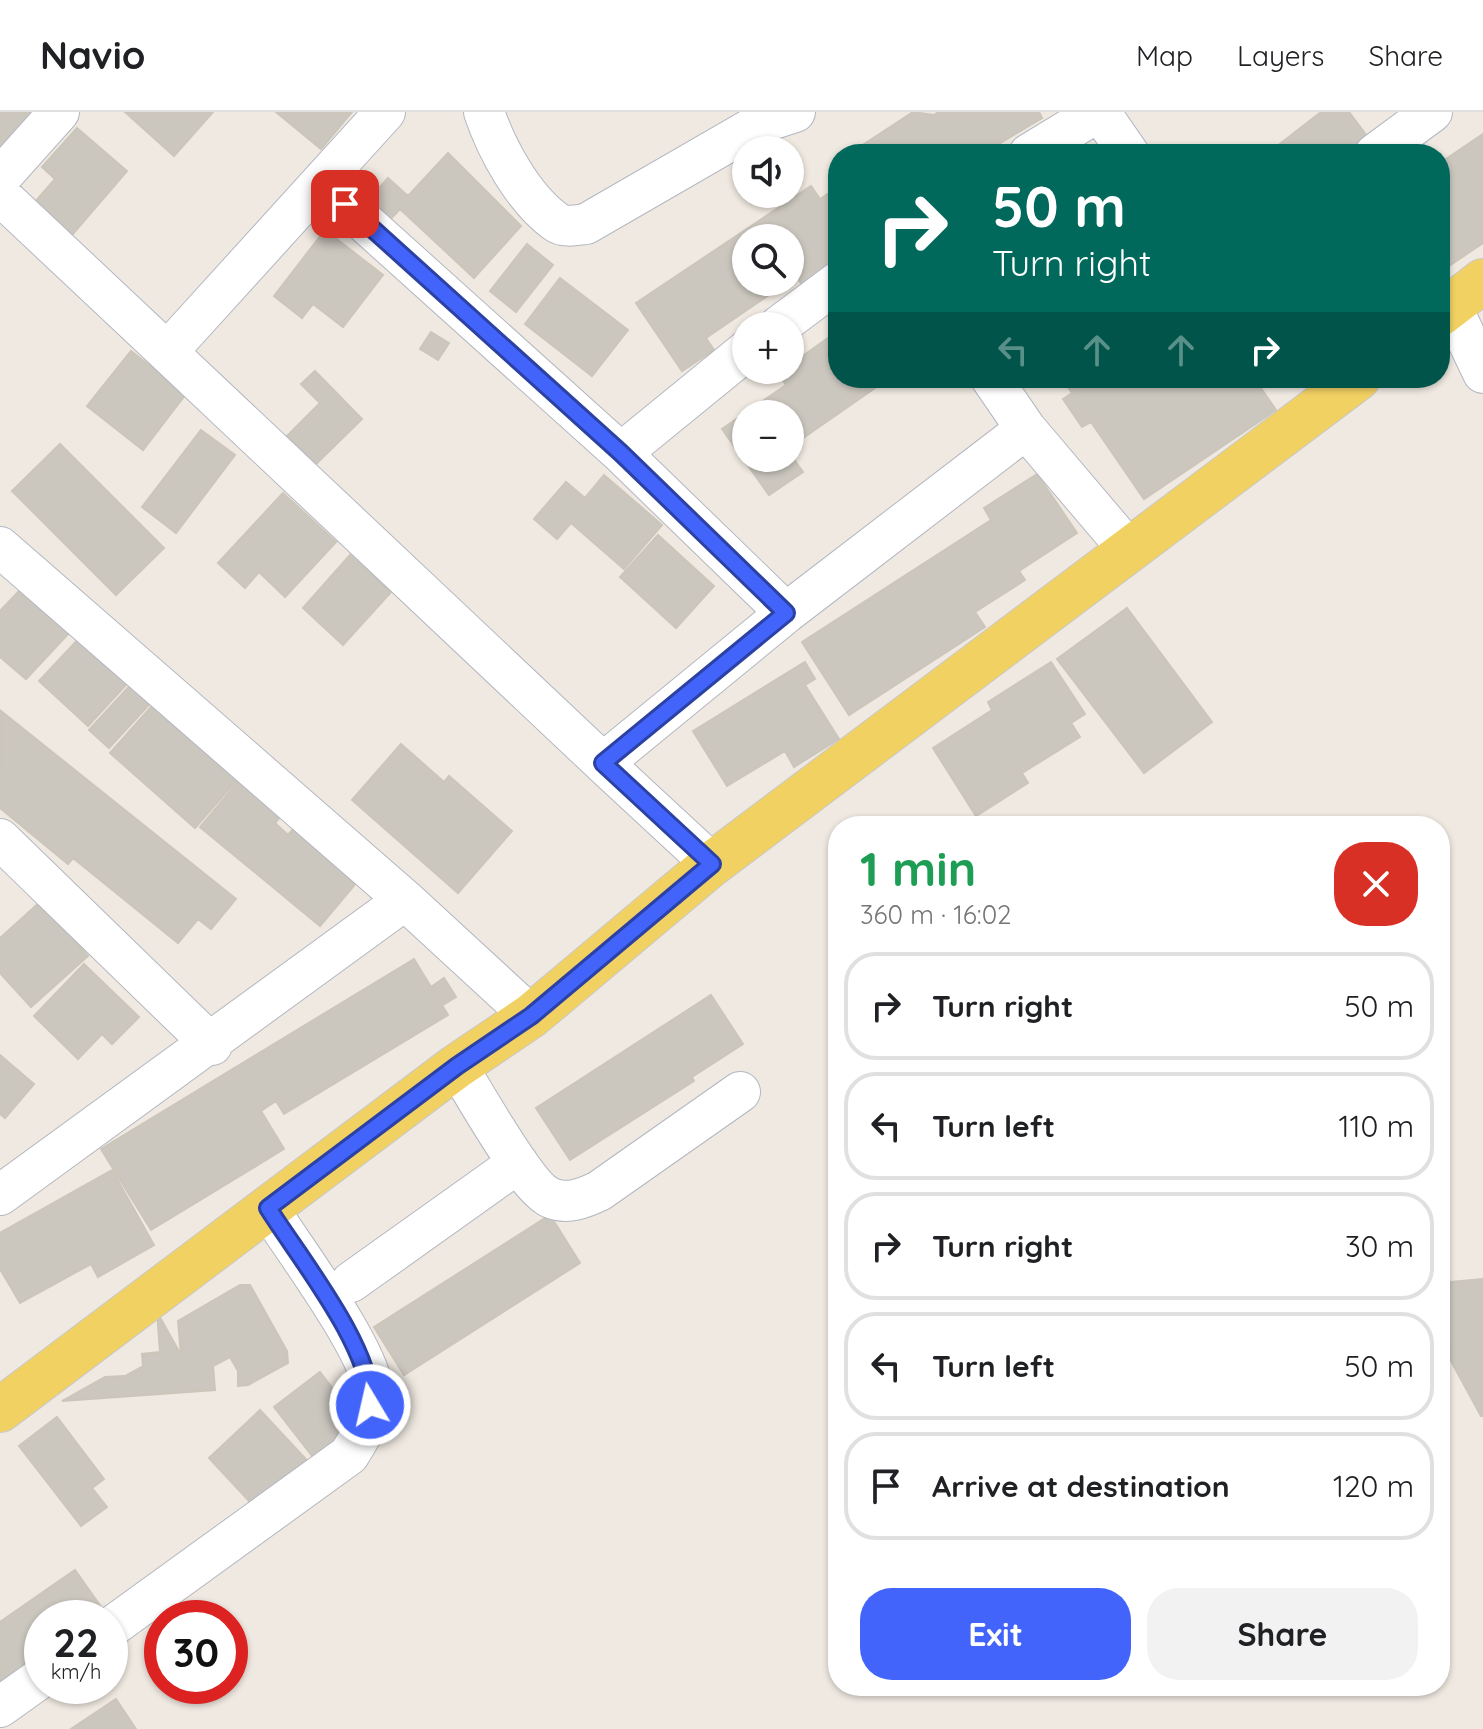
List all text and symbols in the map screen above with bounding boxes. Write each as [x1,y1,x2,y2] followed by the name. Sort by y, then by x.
[40,31,145,79] text: Navio
[1136,38,1193,73] text: Map
[1237,38,1324,73] text: Layers
[1368,38,1443,73] text: Share
[732,136,804,472] map controls
[732,136,804,208] button: sound
[311,170,379,238] pin
[992,171,1126,241] text: 50 m
[860,176,964,280] icon: right
[323,182,367,226] icon: arrive
[732,224,804,296] button: search
[992,240,1151,285] text: Turn right
[732,312,804,384] button: +
[991,328,1035,372] icon: left
[1075,328,1119,372] icon: ahead
[1159,328,1203,372] icon: ahead
[1243,328,1287,372] icon: right
[732,400,804,472] button: −
[860,838,976,898] text: 1 min
[1334,842,1418,926] button: close
[860,898,1012,931] text: 360 m · 16:02
[864,984,908,1028] icon: right
[932,987,1073,1025] text: Turn right
[1344,987,1414,1025] text: 50 m
[864,1104,908,1148] icon: left
[932,1107,1055,1145] text: Turn left
[1338,1107,1414,1145] text: 110 m
[864,1224,908,1268] icon: right
[932,1227,1073,1265] text: Turn right
[1345,1227,1414,1265] text: 30 m
[864,1344,908,1388] icon: left
[932,1347,1055,1385] text: Turn left
[1344,1347,1414,1385] text: 50 m
[328,1363,412,1447] position arrow
[864,1464,908,1508] icon: arrive
[932,1467,1230,1505] text: Arrive at destination
[1333,1467,1414,1505] text: 120 m
[860,1588,1131,1680] button: Exit
[1147,1588,1418,1680] button: Share
[144,1600,248,1704] speed limit sign: 30
[53,1617,99,1667] text: 22
[51,1659,101,1684] text: km/h

